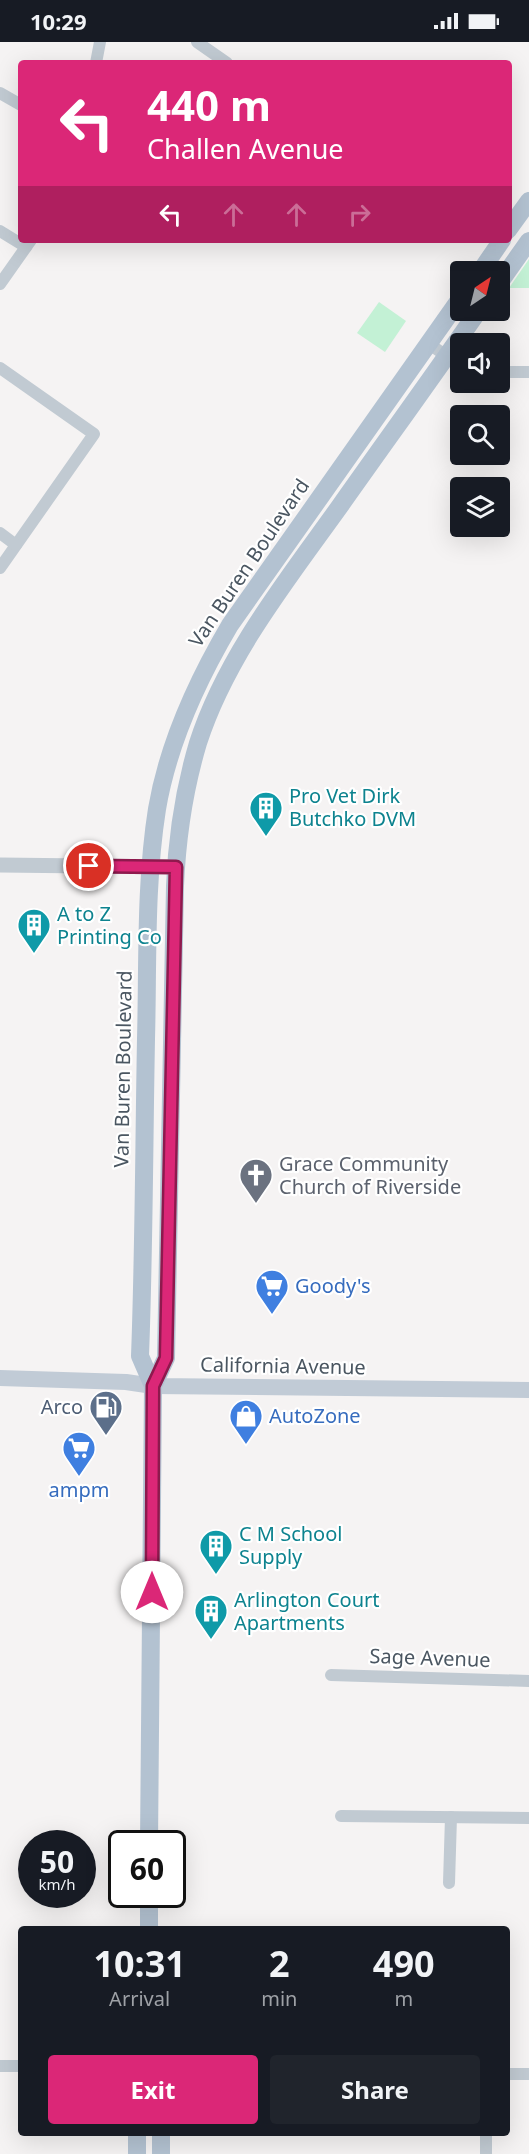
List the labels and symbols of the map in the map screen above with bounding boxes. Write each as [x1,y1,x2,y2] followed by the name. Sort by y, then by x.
[450,261,510,321] north arrow
[182,473,315,652] street label: Van Buren Boulevard
[289,782,416,832] place label: Pro Vet Dirk Butchko DVM
[248,790,284,837] building icon: Pro Vet Dirk Butchko DVM
[63,840,114,891] pin
[57,900,162,950] place label: A to Z Printing Co
[16,907,52,954] building icon: A to Z Printing Co
[107,970,138,1168] street label: Van Buren Boulevard
[279,1150,461,1200] place label: Grace Community Church of Riverside
[238,1157,274,1204] church icon: Grace Community Church of Riverside
[254,1268,290,1315] supermarket icon: Goody's
[295,1272,371,1299] place label: Goody's
[200,1351,366,1380] street label: California Avenue
[88,1389,124,1436] fuel station icon: Arco
[41,1393,83,1420] place label: Arco
[228,1398,264,1445] shop icon: AutoZone
[269,1402,361,1429] place label: AutoZone
[61,1430,97,1477] supermarket icon: ampm
[49,1476,109,1503] place label: ampm
[239,1520,342,1570] place label: C M School Supply
[198,1528,234,1575] building icon: C M School Supply
[120,1560,184,1624] position arrow
[234,1586,379,1636] place label: Arlington Court Apartments
[193,1593,229,1640] building icon: Arlington Court Apartments
[369,1642,491,1673] street label: Sage Avenue
[108,1830,186,1908] speed limit sign: 60

